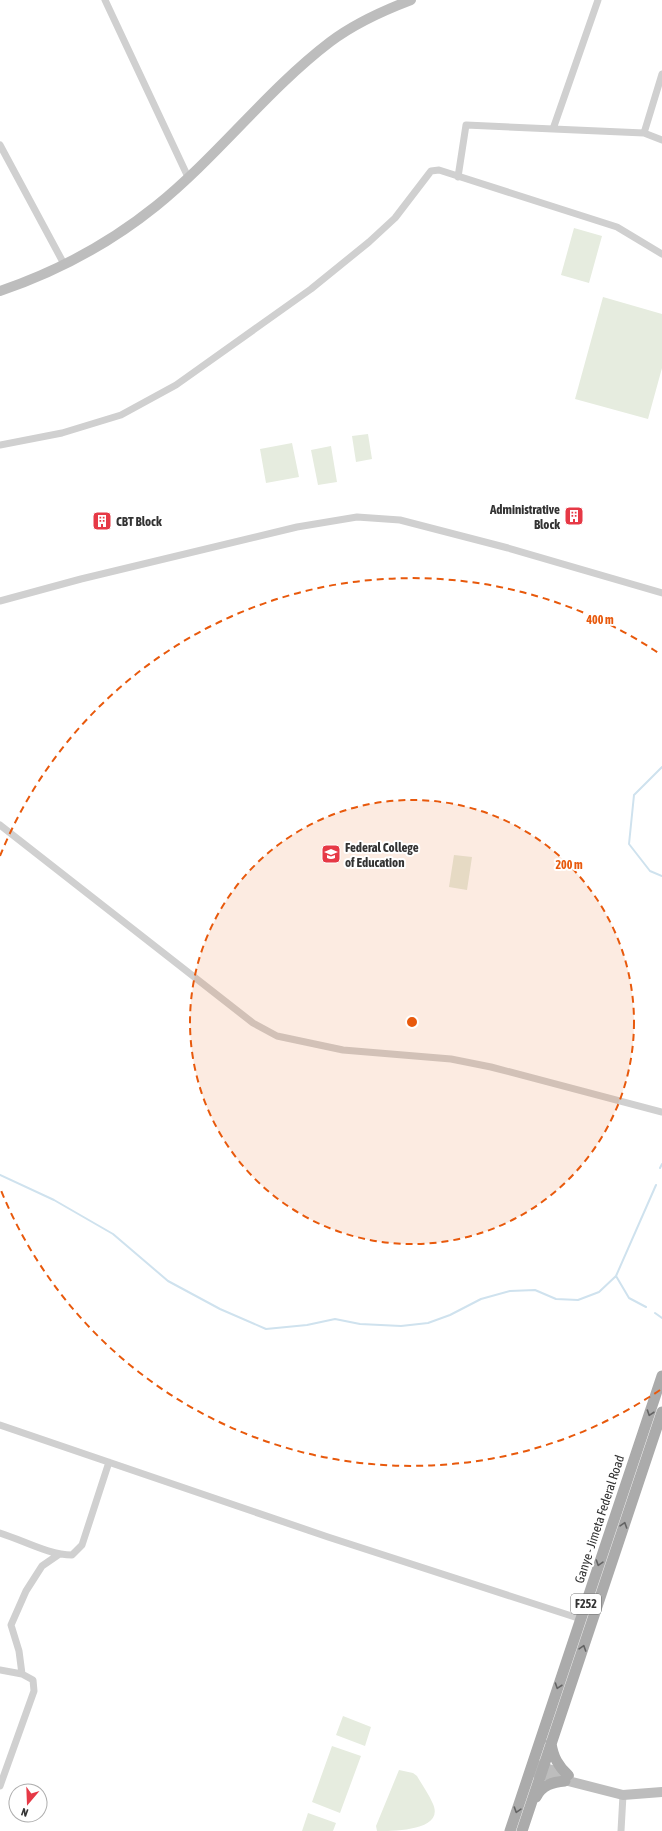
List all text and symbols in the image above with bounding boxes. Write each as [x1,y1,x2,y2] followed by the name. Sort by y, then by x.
[489,502,560,532] place label: Administrative Block
[563,505,585,527] building icon: Administrative Block
[91,510,113,532] building icon: CBT Block
[116,514,162,529] place label: CBT Block
[585,613,614,627] text: 400 m
[345,840,419,870] place label: Federal College of Education
[320,843,342,865] school or university icon: Federal College of Education
[555,858,583,872] text: 200 m
[405,1015,419,1029] centre of rings
[646,1409,654,1416] one-way arrow
[572,1453,627,1585] street label: Ganye - Jimeta Federal Road
[619,1521,628,1528] one-way arrow
[596,1559,604,1566] one-way arrow
[571,1594,601,1614] road number: F252
[578,1645,586,1652] one-way arrow
[554,1683,563,1690] one-way arrow
[8,1783,48,1823] north arrow
[20,1806,30,1819] text: N
[513,1806,522,1813] one-way arrow

